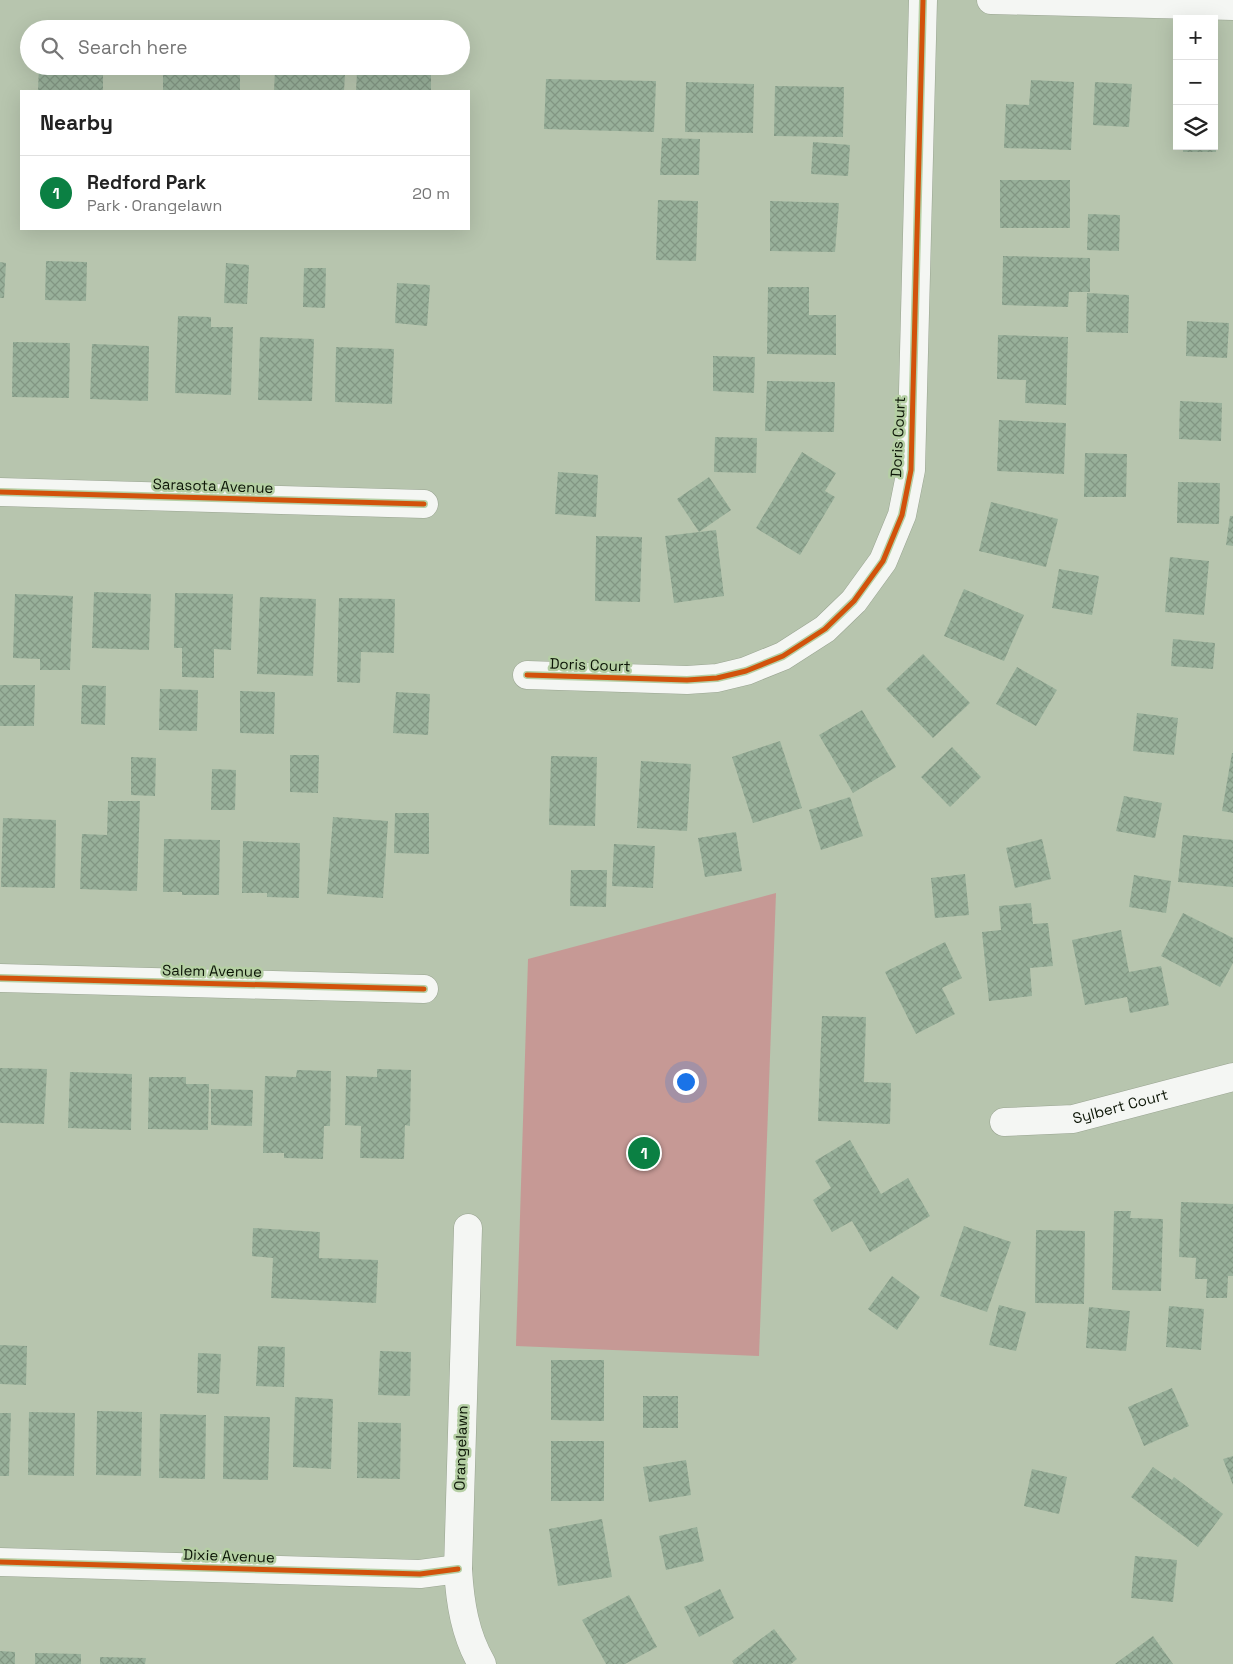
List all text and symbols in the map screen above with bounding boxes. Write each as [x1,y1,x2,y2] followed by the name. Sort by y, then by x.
[1173,15,1218,150] map controls
[1173,15,1218,60] button: +
[20,20,470,75] search box
[38,34,66,62] icon: search
[78,35,188,60] text: Search here
[1173,60,1218,105] button: −
[1173,105,1218,150] button: layers
[40,109,113,136] text: Nearby
[87,170,206,195] text: Redford Park
[52,183,60,204] text: 1
[412,183,450,204] text: 20 m
[87,195,222,216] text: Park · Orangelawn
[886,396,909,478] street label: Doris Court
[152,474,274,497] street label: Sarasota Avenue
[549,654,631,675] street label: Doris Court
[162,960,262,981] street label: Salem Avenue
[673,1069,699,1095] your location
[1071,1084,1170,1128] street label: Sylbert Court
[628,1134,660,1172] pin: 1
[450,1405,471,1491] street label: Orangelawn
[183,1544,275,1567] street label: Dixie Avenue

